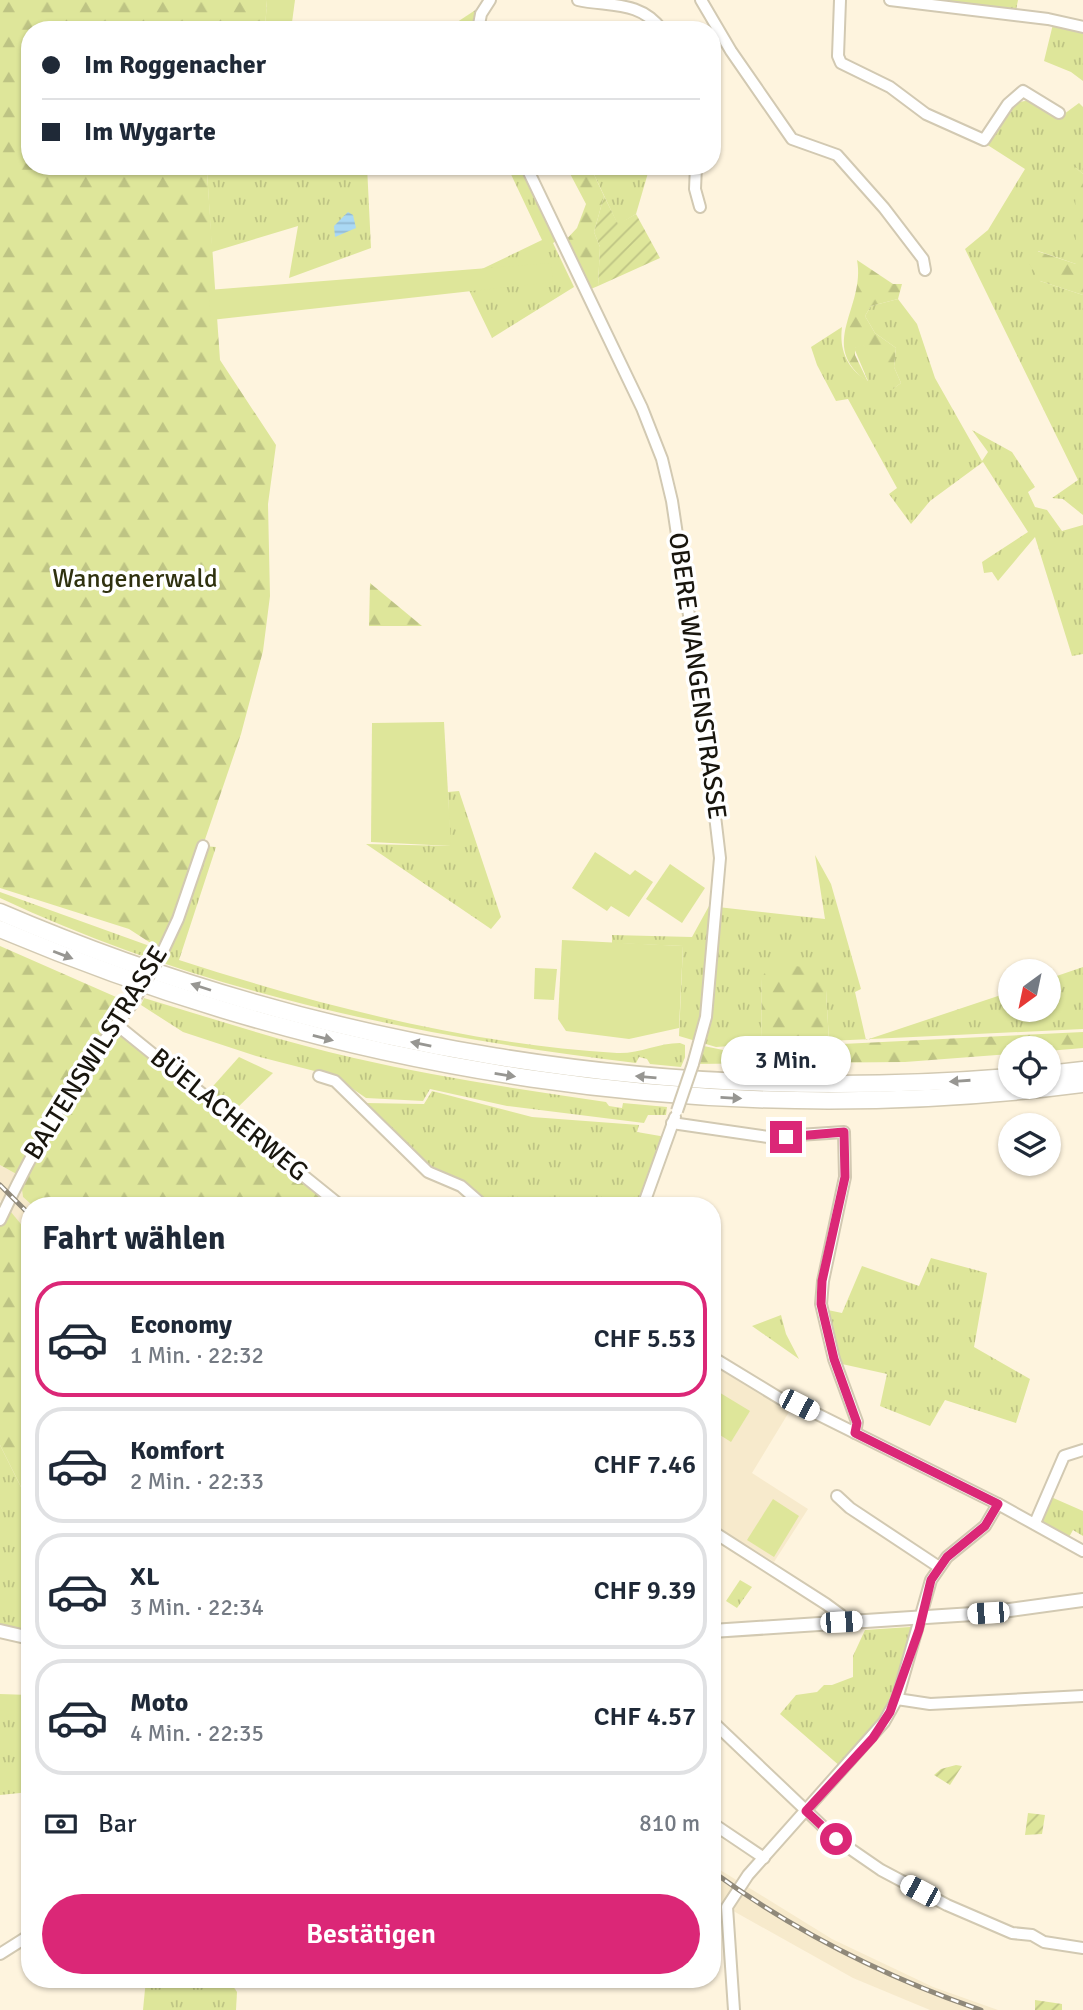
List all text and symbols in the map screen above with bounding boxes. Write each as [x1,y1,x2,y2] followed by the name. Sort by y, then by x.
[84,49,266,81] text: Im Roggenacher
[84,116,216,148] text: Im Wygarte
[661,531,733,821] street label: OBERE WANGENSTRASSE
[52,563,218,595] park label: Wangenerwald
[17,940,175,1166] street label: BALTENSWILSTRASSE
[53,949,74,960] one-way arrow
[998,959,1060,1022] north arrow
[998,959,1061,1176] map controls
[191,981,212,992] one-way arrow
[312,1033,334,1044] one-way arrow
[721,1036,851,1084] callout: 3 Min.
[998,1036,1061,1099] button: locate
[410,1038,432,1049] one-way arrow
[144,1042,314,1188] street label: BÜELACHERWEG
[755,1046,817,1075] text: 3 Min.
[494,1070,516,1081] one-way arrow
[635,1071,657,1082] one-way arrow
[949,1076,971,1087] one-way arrow
[720,1093,742,1104] one-way arrow
[998,1113,1061,1176] button: layers
[770,1121,802,1153] route end
[42,1219,226,1258] text: Fahrt wählen
[46,1308,109,1371] icon: car
[130,1309,232,1341] text: Economy
[594,1323,696,1355] text: CHF 5.53
[130,1341,264,1370] text: 1 Min. · 22:32
[776,1386,823,1424] car
[46,1434,109,1497] icon: car
[130,1435,224,1467] text: Komfort
[594,1449,696,1481] text: CHF 7.46
[130,1467,264,1496] text: 2 Min. · 22:33
[46,1560,109,1623] icon: car
[130,1561,160,1593] text: XL
[594,1575,696,1607] text: CHF 9.39
[130,1593,264,1622] text: 3 Min. · 22:34
[967,1601,1010,1625] car
[820,1610,863,1634] car
[46,1686,109,1749] icon: car
[130,1687,188,1719] text: Moto
[594,1701,696,1733] text: CHF 4.57
[130,1719,264,1748] text: 4 Min. · 22:35
[42,1805,80,1843] icon: cash
[98,1808,136,1840] text: Bar
[639,1809,700,1838] text: 810 m
[820,1823,852,1855] route start
[897,1872,944,1910] car
[42,1894,700,1974] button: Bestätigen

